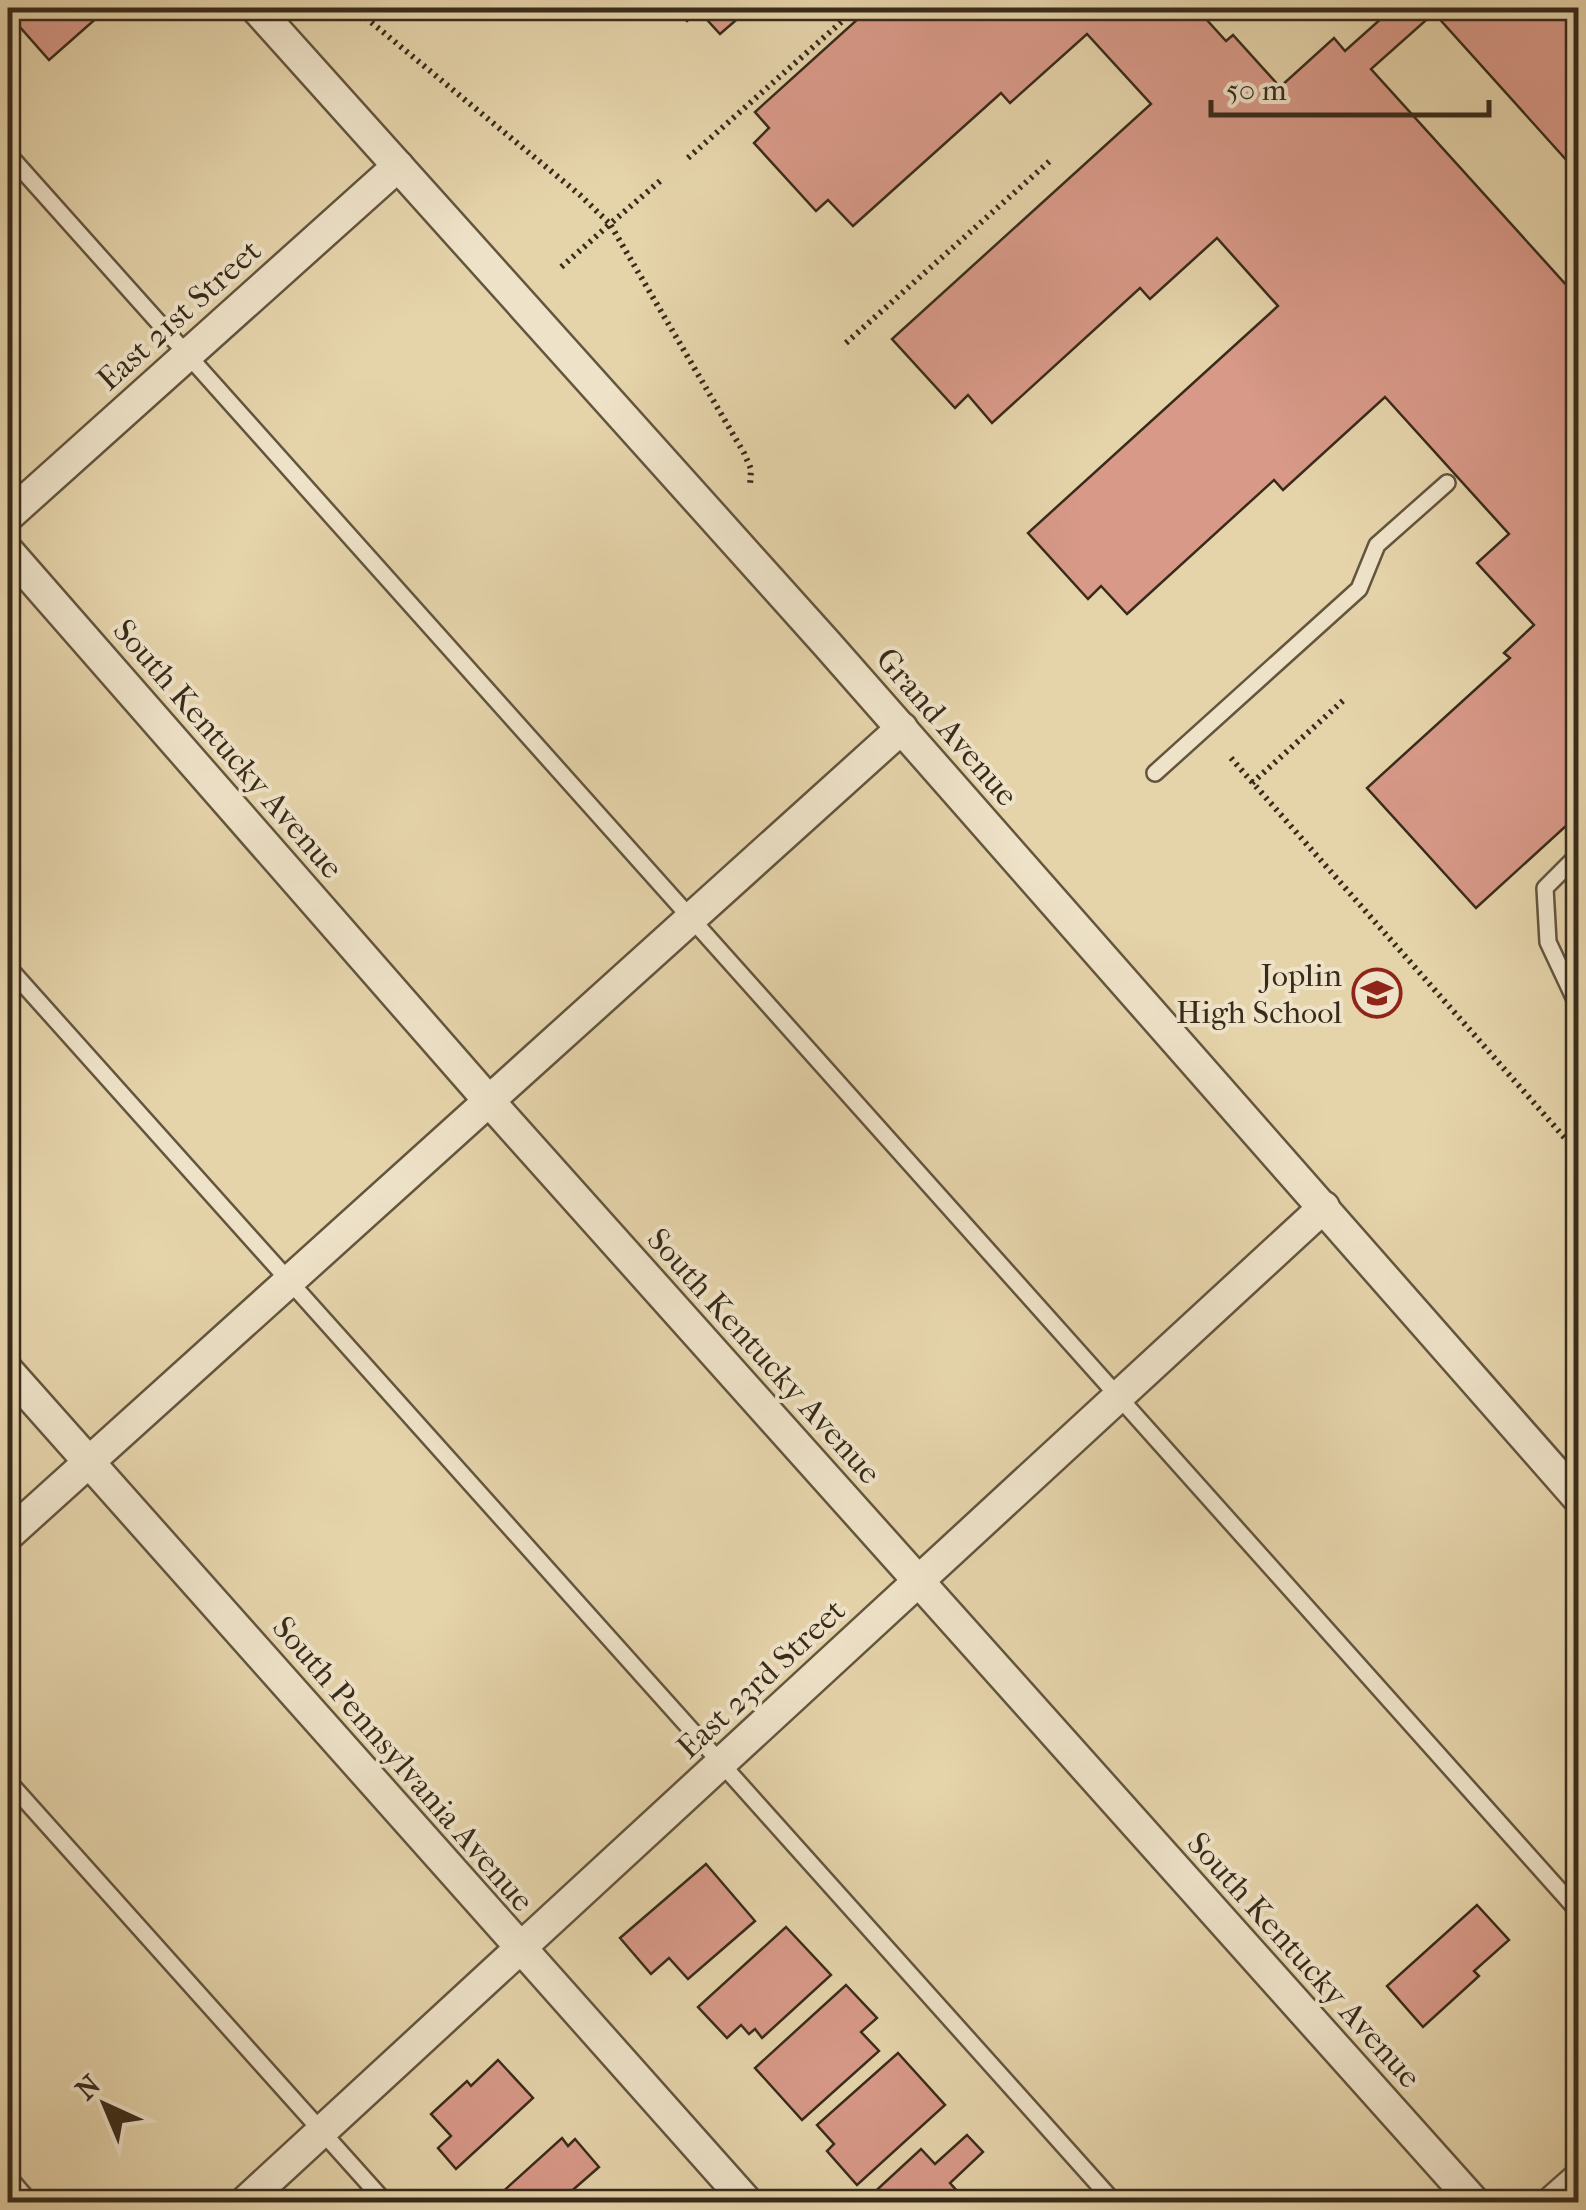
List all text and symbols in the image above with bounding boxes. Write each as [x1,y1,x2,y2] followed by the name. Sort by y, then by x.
[1211,55,1488,117] scale bar
[1226,73,1287,108] text: 50 m
[90,232,269,398] street label: East 21st Street
[106,612,351,886] street label: South Kentucky Avenue
[868,641,1026,814] street label: Grand Avenue
[1176,957,1342,1031] place label: Joplin High School
[1351,967,1403,1019] school or university icon: Joplin High School
[640,1221,889,1491] street label: South Kentucky Avenue
[669,1591,853,1766] street label: East 23rd Street
[265,1609,541,1919] street label: South Pennsylvania Avenue
[1180,1825,1429,2095] street label: South Kentucky Avenue
[55,2055,155,2155] north arrow
[69,2068,108,2107] text: N

